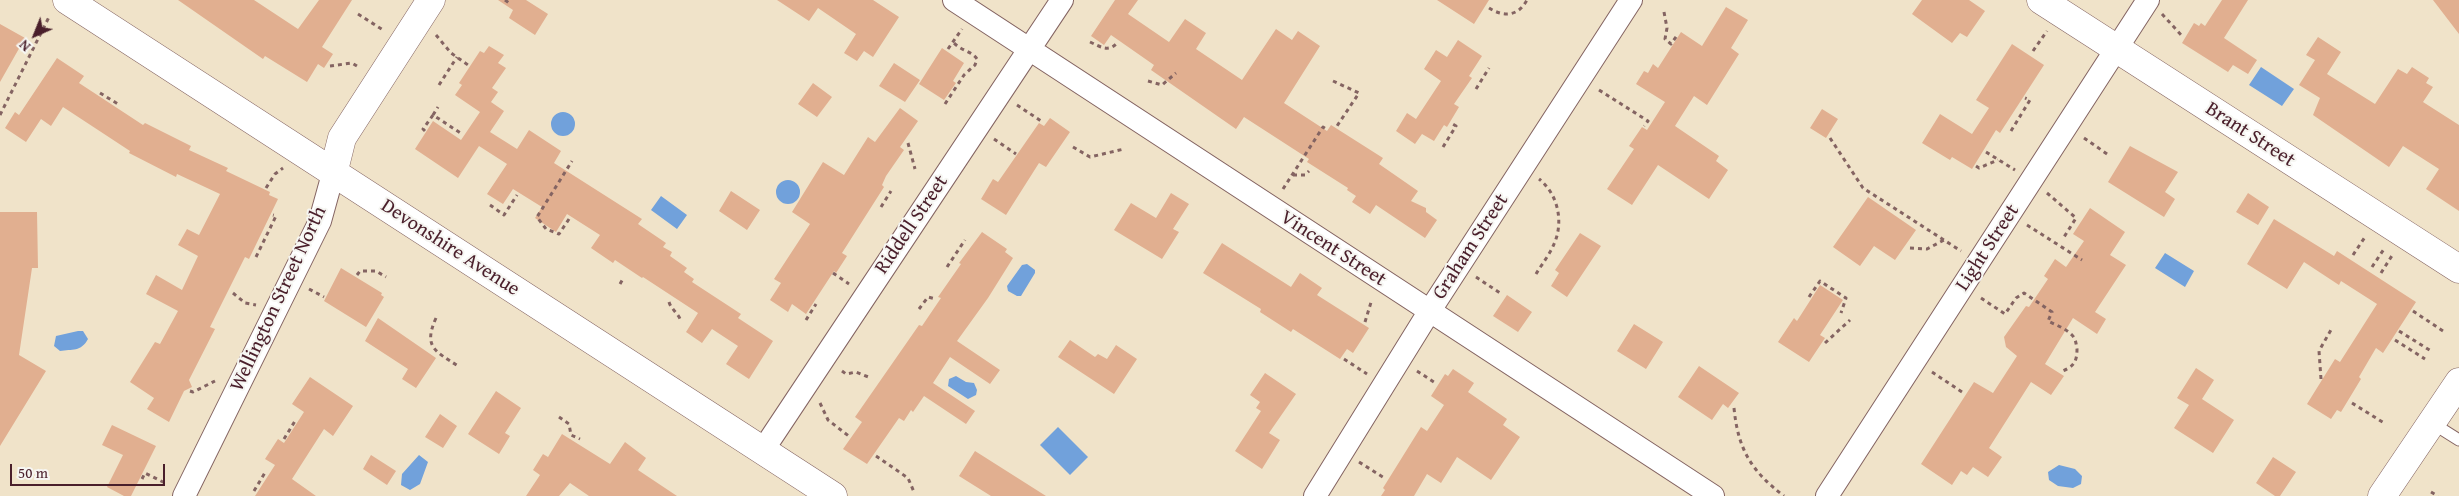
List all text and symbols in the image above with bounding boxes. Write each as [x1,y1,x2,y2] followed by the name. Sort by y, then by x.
[10,10,60,60] north arrow
[14,35,35,56] text: N
[2201,97,2299,173] street label: Brant Street
[870,171,954,279] street label: Riddell Street
[1428,190,1514,304] street label: Graham Street
[376,194,524,302] street label: Devonshire Avenue
[1951,200,2025,296] street label: Light Street
[226,203,332,395] street label: Wellington Street North
[1276,206,1390,292] street label: Vincent Street
[12,454,168,486] scale bar
[18,462,48,483] text: 50 m

